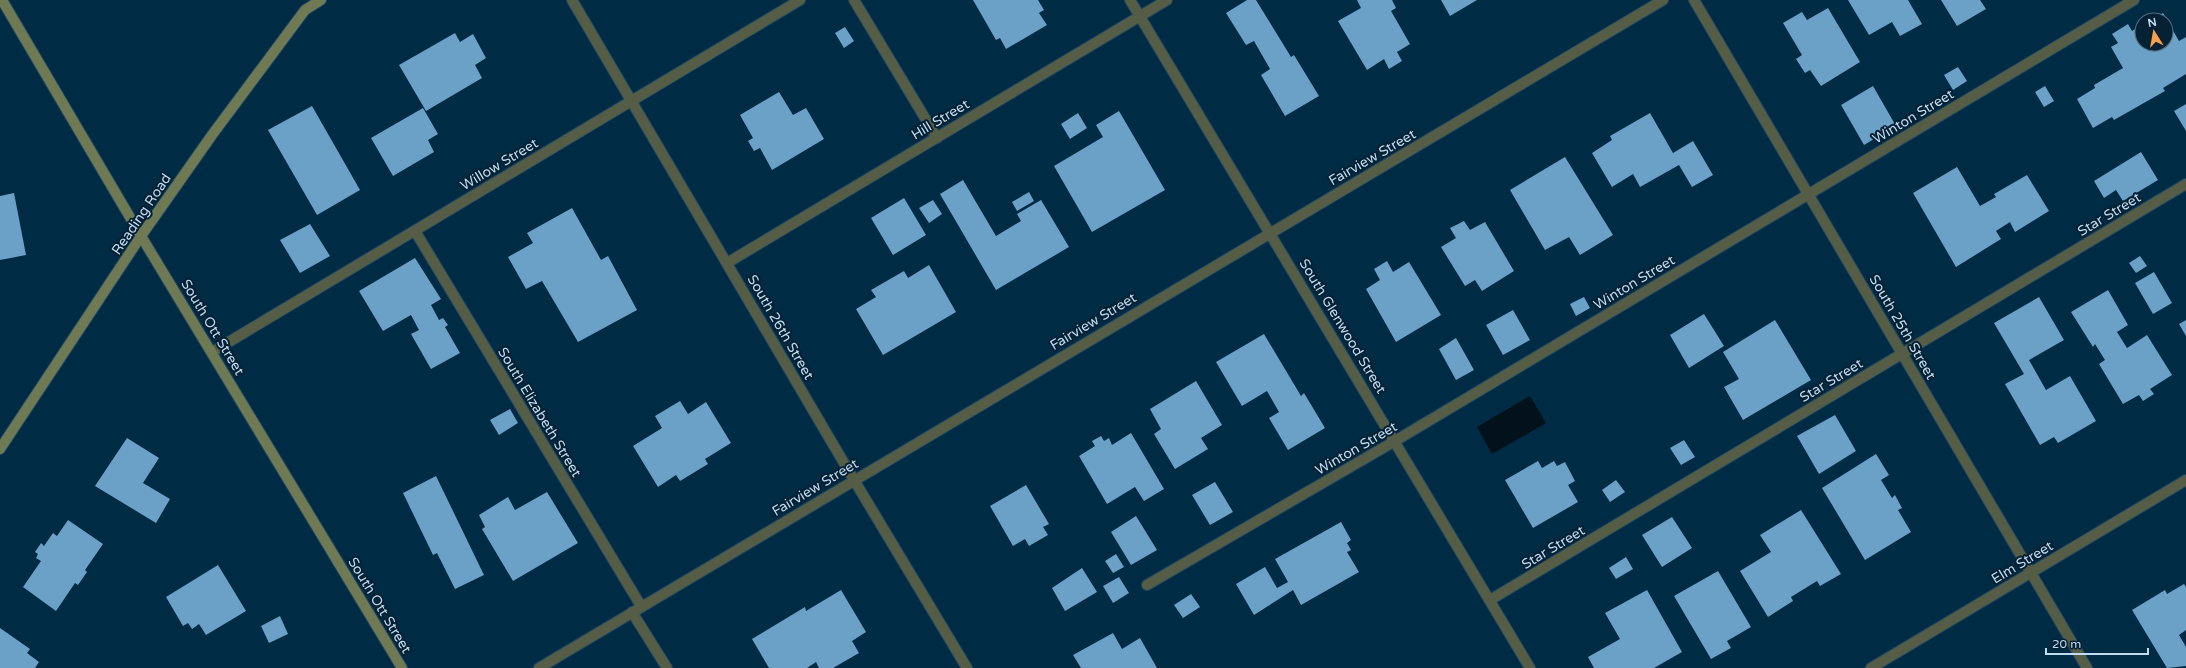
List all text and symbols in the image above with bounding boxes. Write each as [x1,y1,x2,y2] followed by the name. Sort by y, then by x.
[2134,12,2174,52] north arrow
[2147,15,2158,30] text: N
[1870,85,1958,147] street label: Winton Street
[908,95,973,143] street label: Hill Street
[1326,125,1419,189] street label: Fairview Street
[457,134,542,194] street label: Willow Street
[108,170,175,258] street label: Reading Road
[2075,189,2144,240] street label: Star Street
[1591,251,1679,313] street label: Winton Street
[1296,256,1390,397] street label: South Glenwood Street
[744,272,818,383] street label: South 26th Street
[1866,272,1940,383] street label: South 25th Street
[177,276,248,379] street label: South Ott Street
[1047,289,1140,354] street label: Fairview Street
[494,344,585,481] street label: South Elizabeth Street
[1797,355,1866,406] street label: Star Street
[1312,418,1401,479] street label: Winton Street
[769,455,862,520] street label: Fairview Street
[1519,522,1588,573] street label: Star Street
[1988,537,2057,587] street label: Elm Street
[344,554,415,657] street label: South Ott Street
[2046,630,2148,656] scale bar
[2052,637,2081,651] text: 20 m

